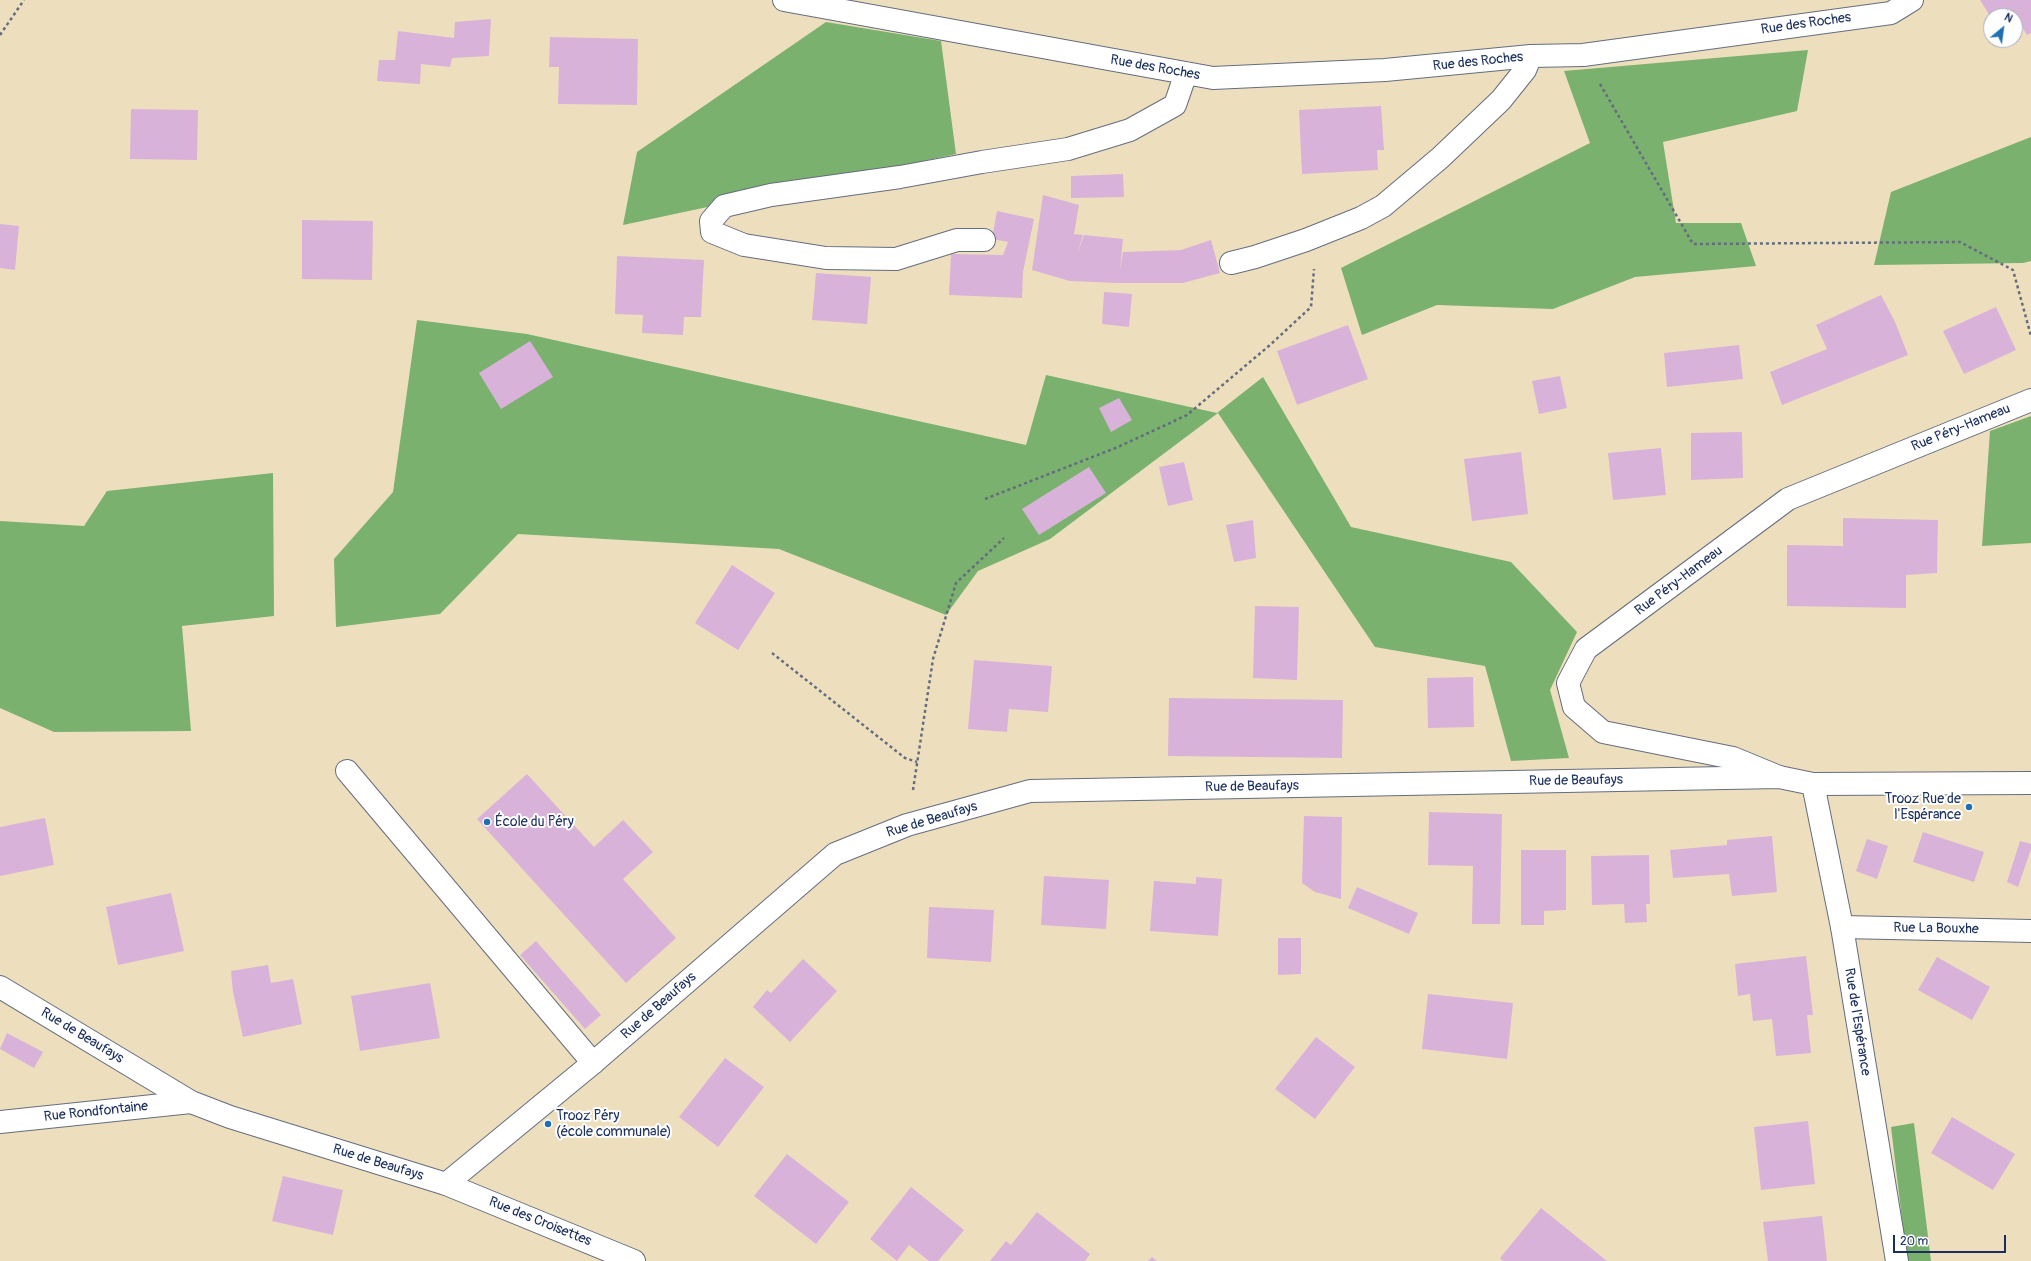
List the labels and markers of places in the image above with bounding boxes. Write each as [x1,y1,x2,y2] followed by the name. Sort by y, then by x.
[1885,791,1961,824] place label: Trooz Rue de l'Espérance
[1964,802,1974,812] marker: Trooz Rue de l'Espérance
[495,814,574,830] place label: École du Péry
[482,817,492,827] marker: École du Péry
[556,1108,672,1140] place label: Trooz Péry (école communale)
[543,1119,553,1129] marker: Trooz Péry (école communale)

